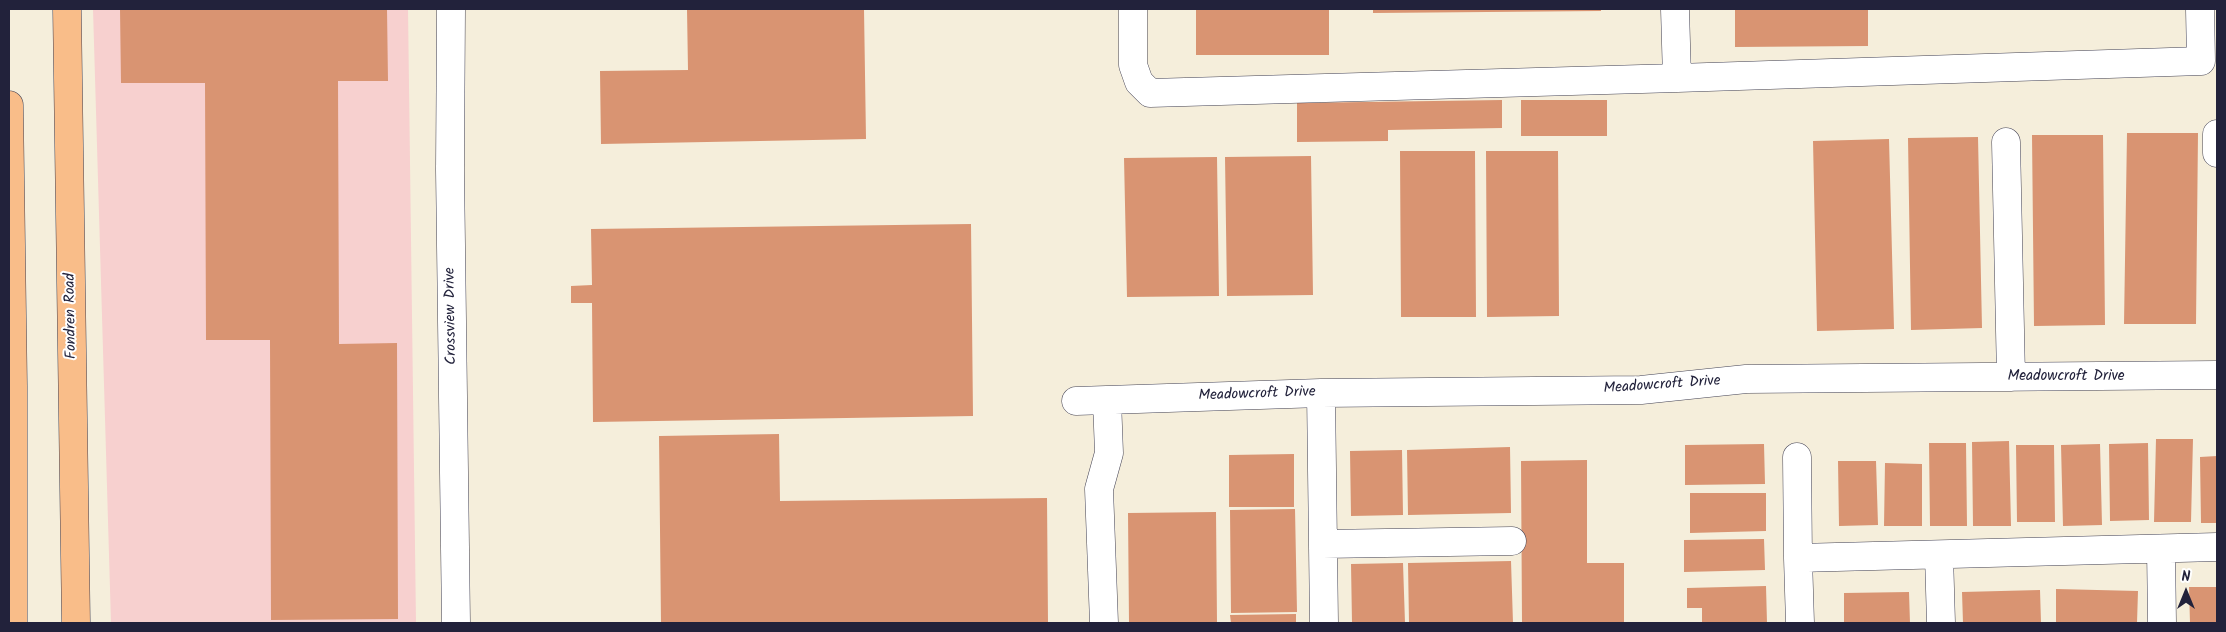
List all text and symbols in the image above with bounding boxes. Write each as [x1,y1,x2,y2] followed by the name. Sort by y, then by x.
[442,267,462,365] street label: Crossview Drive
[62,273,82,359] street label: Fondren Road
[2007,368,2125,386] street label: Meadowcroft Drive
[1603,373,1721,399] street label: Meadowcroft Drive
[1198,384,1316,406] street label: Meadowcroft Drive
[2182,566,2190,588] text: N
[2161,567,2211,617] north arrow

